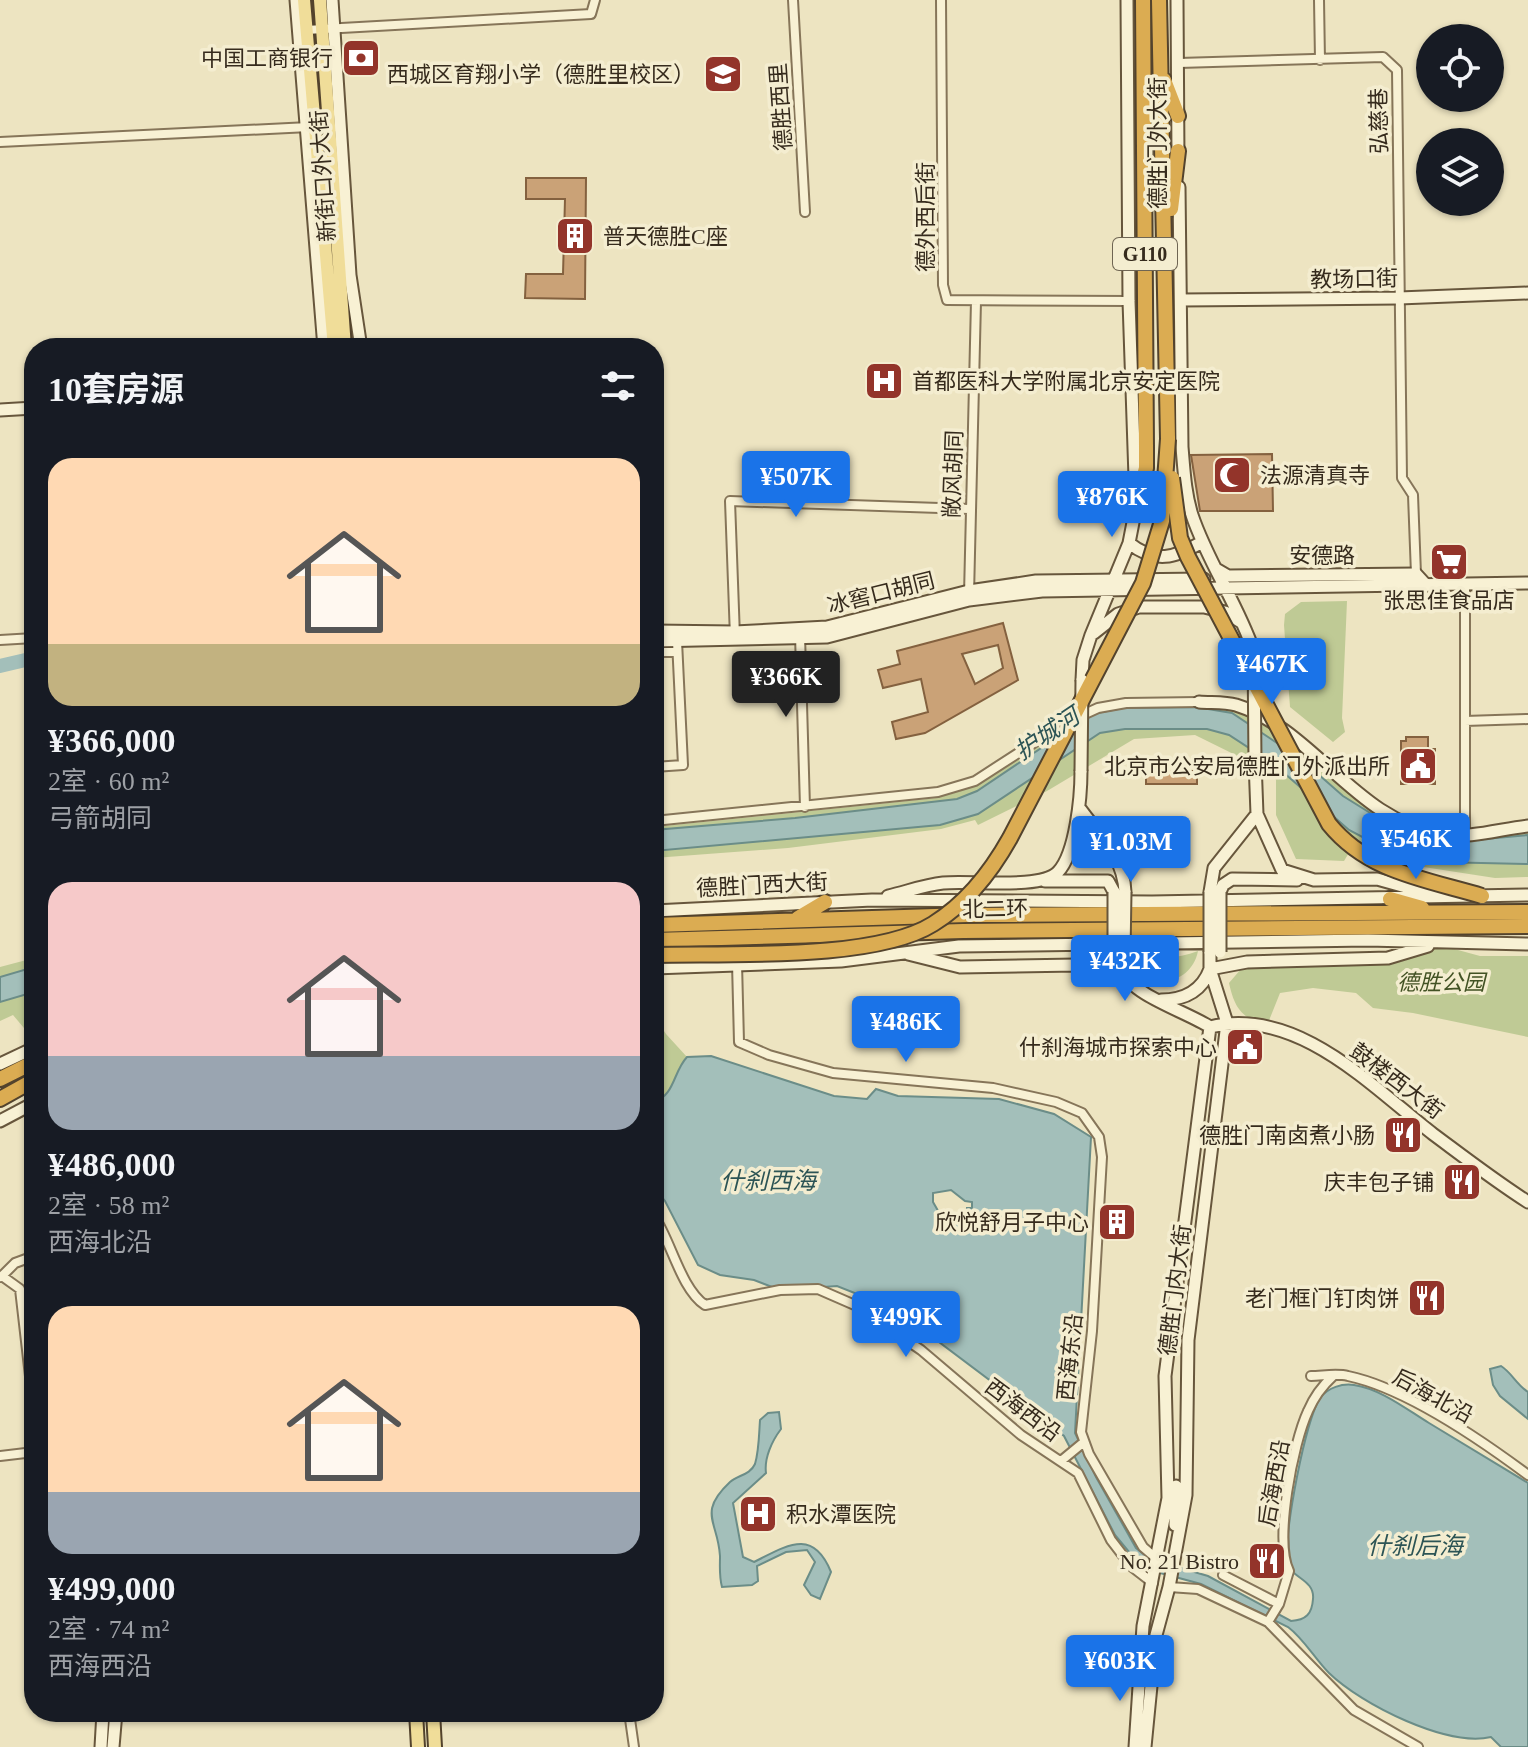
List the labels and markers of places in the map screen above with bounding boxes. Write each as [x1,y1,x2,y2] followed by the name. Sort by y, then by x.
[340,37,382,79] bank icon: 中国工商银行
[201,46,333,71] place label: 中国工商银行
[702,53,744,95] school or university icon: 西城区育翔小学（德胜里校区）
[387,62,695,87] place label: 西城区育翔小学（德胜里校区）
[554,215,596,257] building icon: 普天德胜C座
[603,224,728,249] place label: 普天德胜C座
[863,360,905,402] hospital icon: 首都医科大学附属北京安定医院
[912,369,1220,394] place label: 首都医科大学附属北京安定医院
[740,451,852,519] pin: ¥507K
[1211,454,1253,496] mosque icon: 法源清真寺
[1260,463,1370,488] place label: 法源清真寺
[1056,471,1168,539] pin: ¥876K
[1428,541,1470,583] supermarket icon: 张思佳食品店
[1383,588,1515,613] place label: 张思佳食品店
[1216,638,1328,706] pin: ¥467K
[730,651,842,719] pin: ¥366K
[1397,745,1439,787] public building icon: 北京市公安局德胜门外派出所
[1104,754,1390,779] place label: 北京市公安局德胜门外派出所
[1360,813,1472,881] pin: ¥546K
[1066,816,1196,884] pin: ¥1.03M
[1069,935,1181,1003] pin: ¥432K
[850,996,962,1064] pin: ¥486K
[1224,1026,1266,1068] public building icon: 什刹海城市探索中心
[1019,1035,1217,1060] place label: 什刹海城市探索中心
[1382,1114,1424,1156] restaurant icon: 德胜门南卤煮小肠
[1199,1123,1375,1148] place label: 德胜门南卤煮小肠
[1441,1161,1483,1203] restaurant icon: 庆丰包子铺
[1324,1170,1434,1195] place label: 庆丰包子铺
[1096,1201,1138,1243] building icon: 欣悦舒月子中心
[935,1210,1089,1235] place label: 欣悦舒月子中心
[1406,1277,1448,1319] restaurant icon: 老门框门钉肉饼
[1245,1286,1399,1311] place label: 老门框门钉肉饼
[850,1291,962,1359] pin: ¥499K
[737,1493,779,1535] hospital icon: 积水潭医院
[786,1502,896,1527] place label: 积水潭医院
[1246,1540,1288,1582] restaurant icon: No. 21 Bistro
[1120,1549,1239,1574] place label: No. 21 Bistro
[1064,1635,1176,1703] pin: ¥603K

